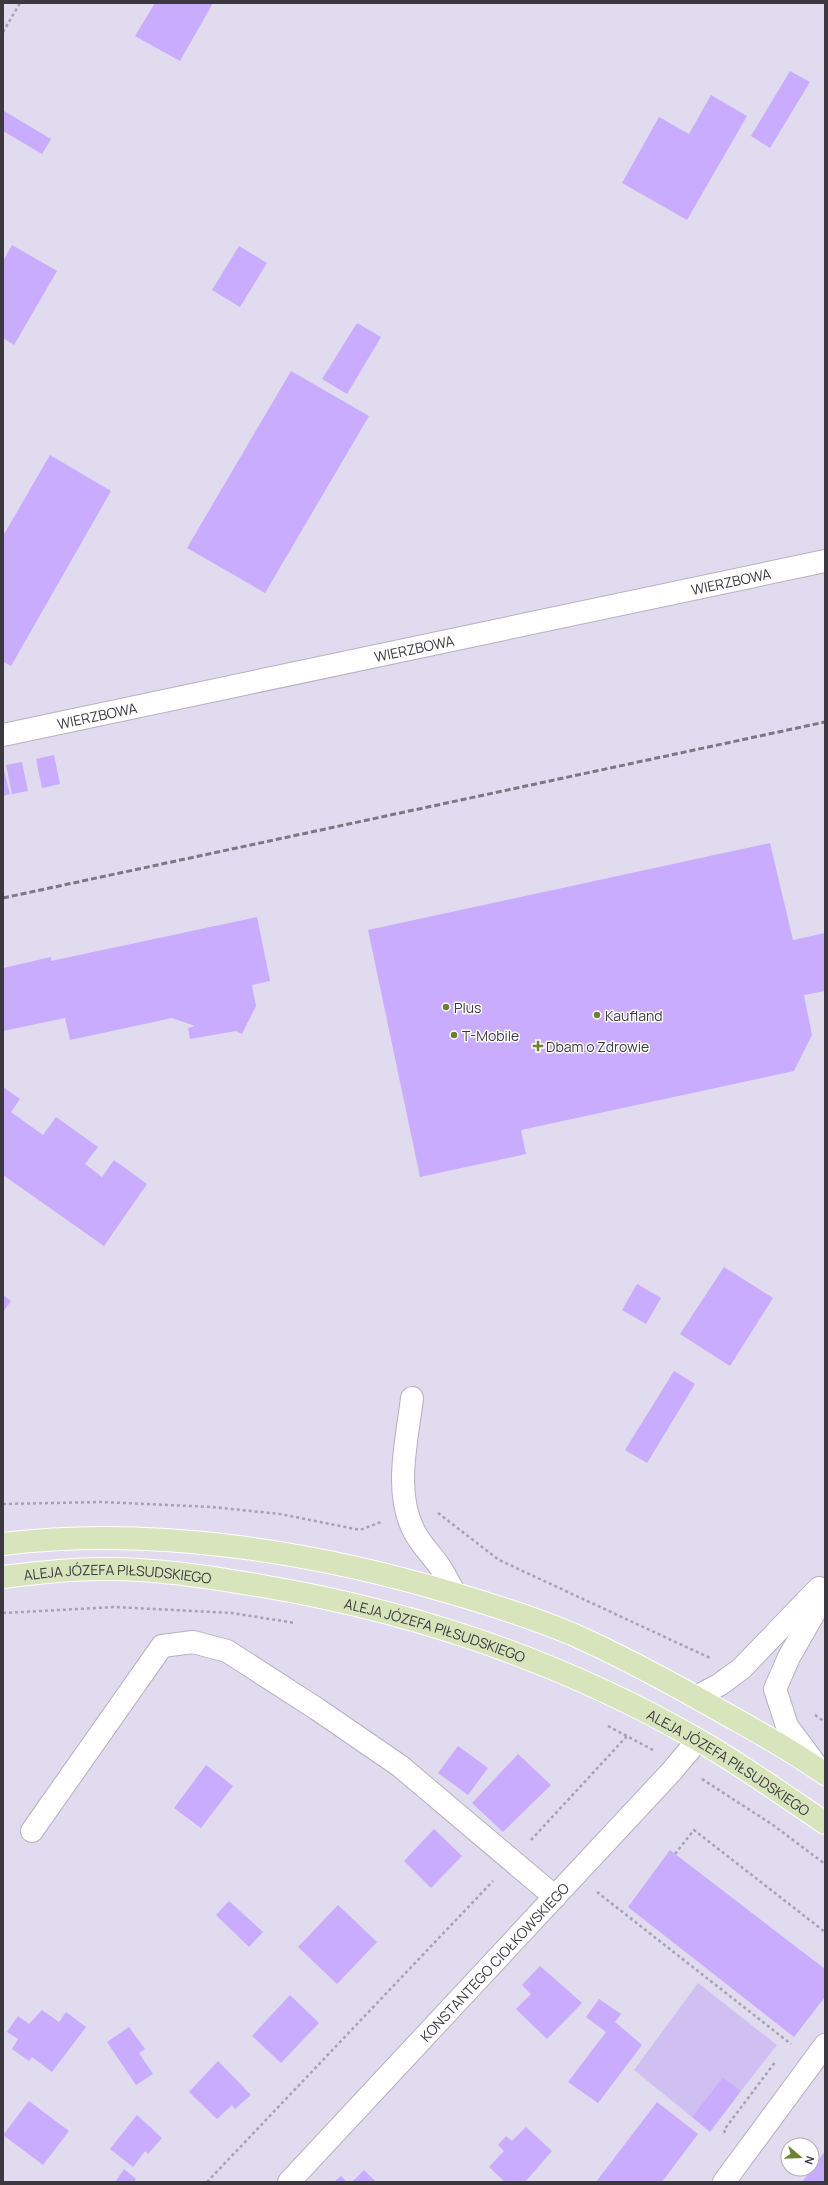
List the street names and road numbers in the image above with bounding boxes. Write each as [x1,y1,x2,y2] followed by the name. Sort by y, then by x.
[689,563,773,599] street label: WIERZBOWA
[372,630,456,666] street label: WIERZBOWA
[55,697,139,733] street label: WIERZBOWA
[22,1559,213,1587] street label: ALEJA JÓZEFA PIŁSUDSKIEGO
[343,1593,528,1666] street label: ALEJA JÓZEFA PIŁSUDSKIEGO
[644,1704,814,1820] street label: ALEJA JÓZEFA PIŁSUDSKIEGO
[416,1878,573,2045] street label: KONSTANTEGO CIOŁKOWSKIEGO

